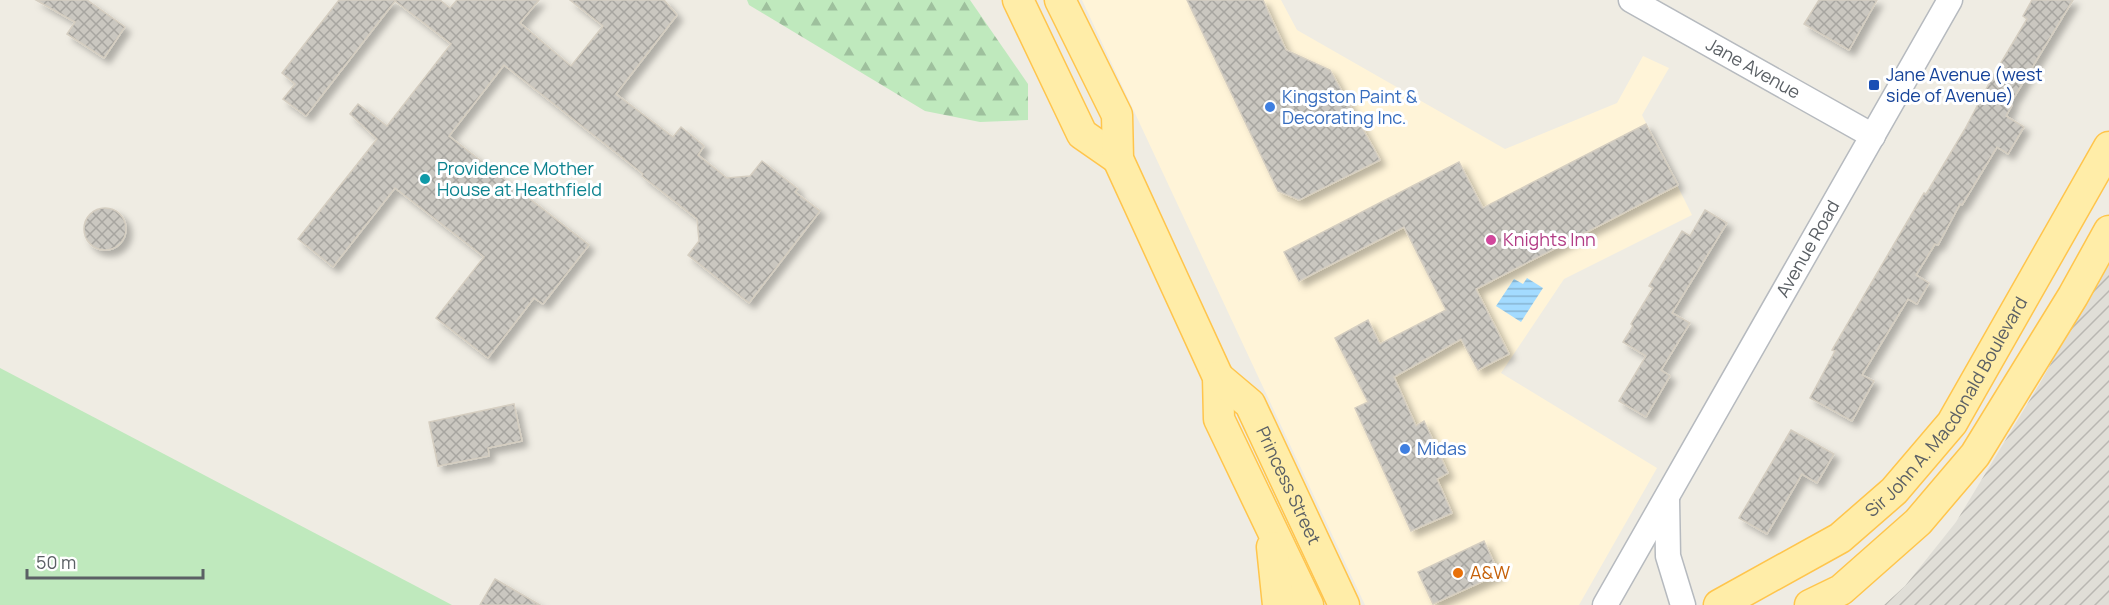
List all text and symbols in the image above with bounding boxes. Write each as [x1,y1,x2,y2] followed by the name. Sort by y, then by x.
[1702,32,1805,104] street label: Jane Avenue
[1886,62,2043,107] place label: Jane Avenue (west side of Avenue)
[1867,78,1881,92] marker: Jane Avenue (west side of Avenue)
[1282,84,1418,129] place label: Kingston Paint & Decorating Inc.
[1263,100,1277,114] marker: Kingston Paint & Decorating Inc.
[437,156,602,201] place label: Providence Mother House at Heathfield
[418,172,432,186] marker: Providence Mother House at Heathfield
[1770,195,1844,301] street label: Avenue Road
[1503,227,1596,251] place label: Knights Inn
[1484,233,1498,247] marker: Knights Inn
[1860,292,2032,522] street label: Sir John A. Macdonald Boulevard
[1251,422,1327,548] street label: Princess Street
[1417,436,1466,460] place label: Midas
[1398,442,1412,456] marker: Midas
[27,542,202,580] scale bar
[36,550,76,574] text: 50 m
[1470,560,1510,584] place label: A&W
[1451,566,1465,580] marker: A&W

